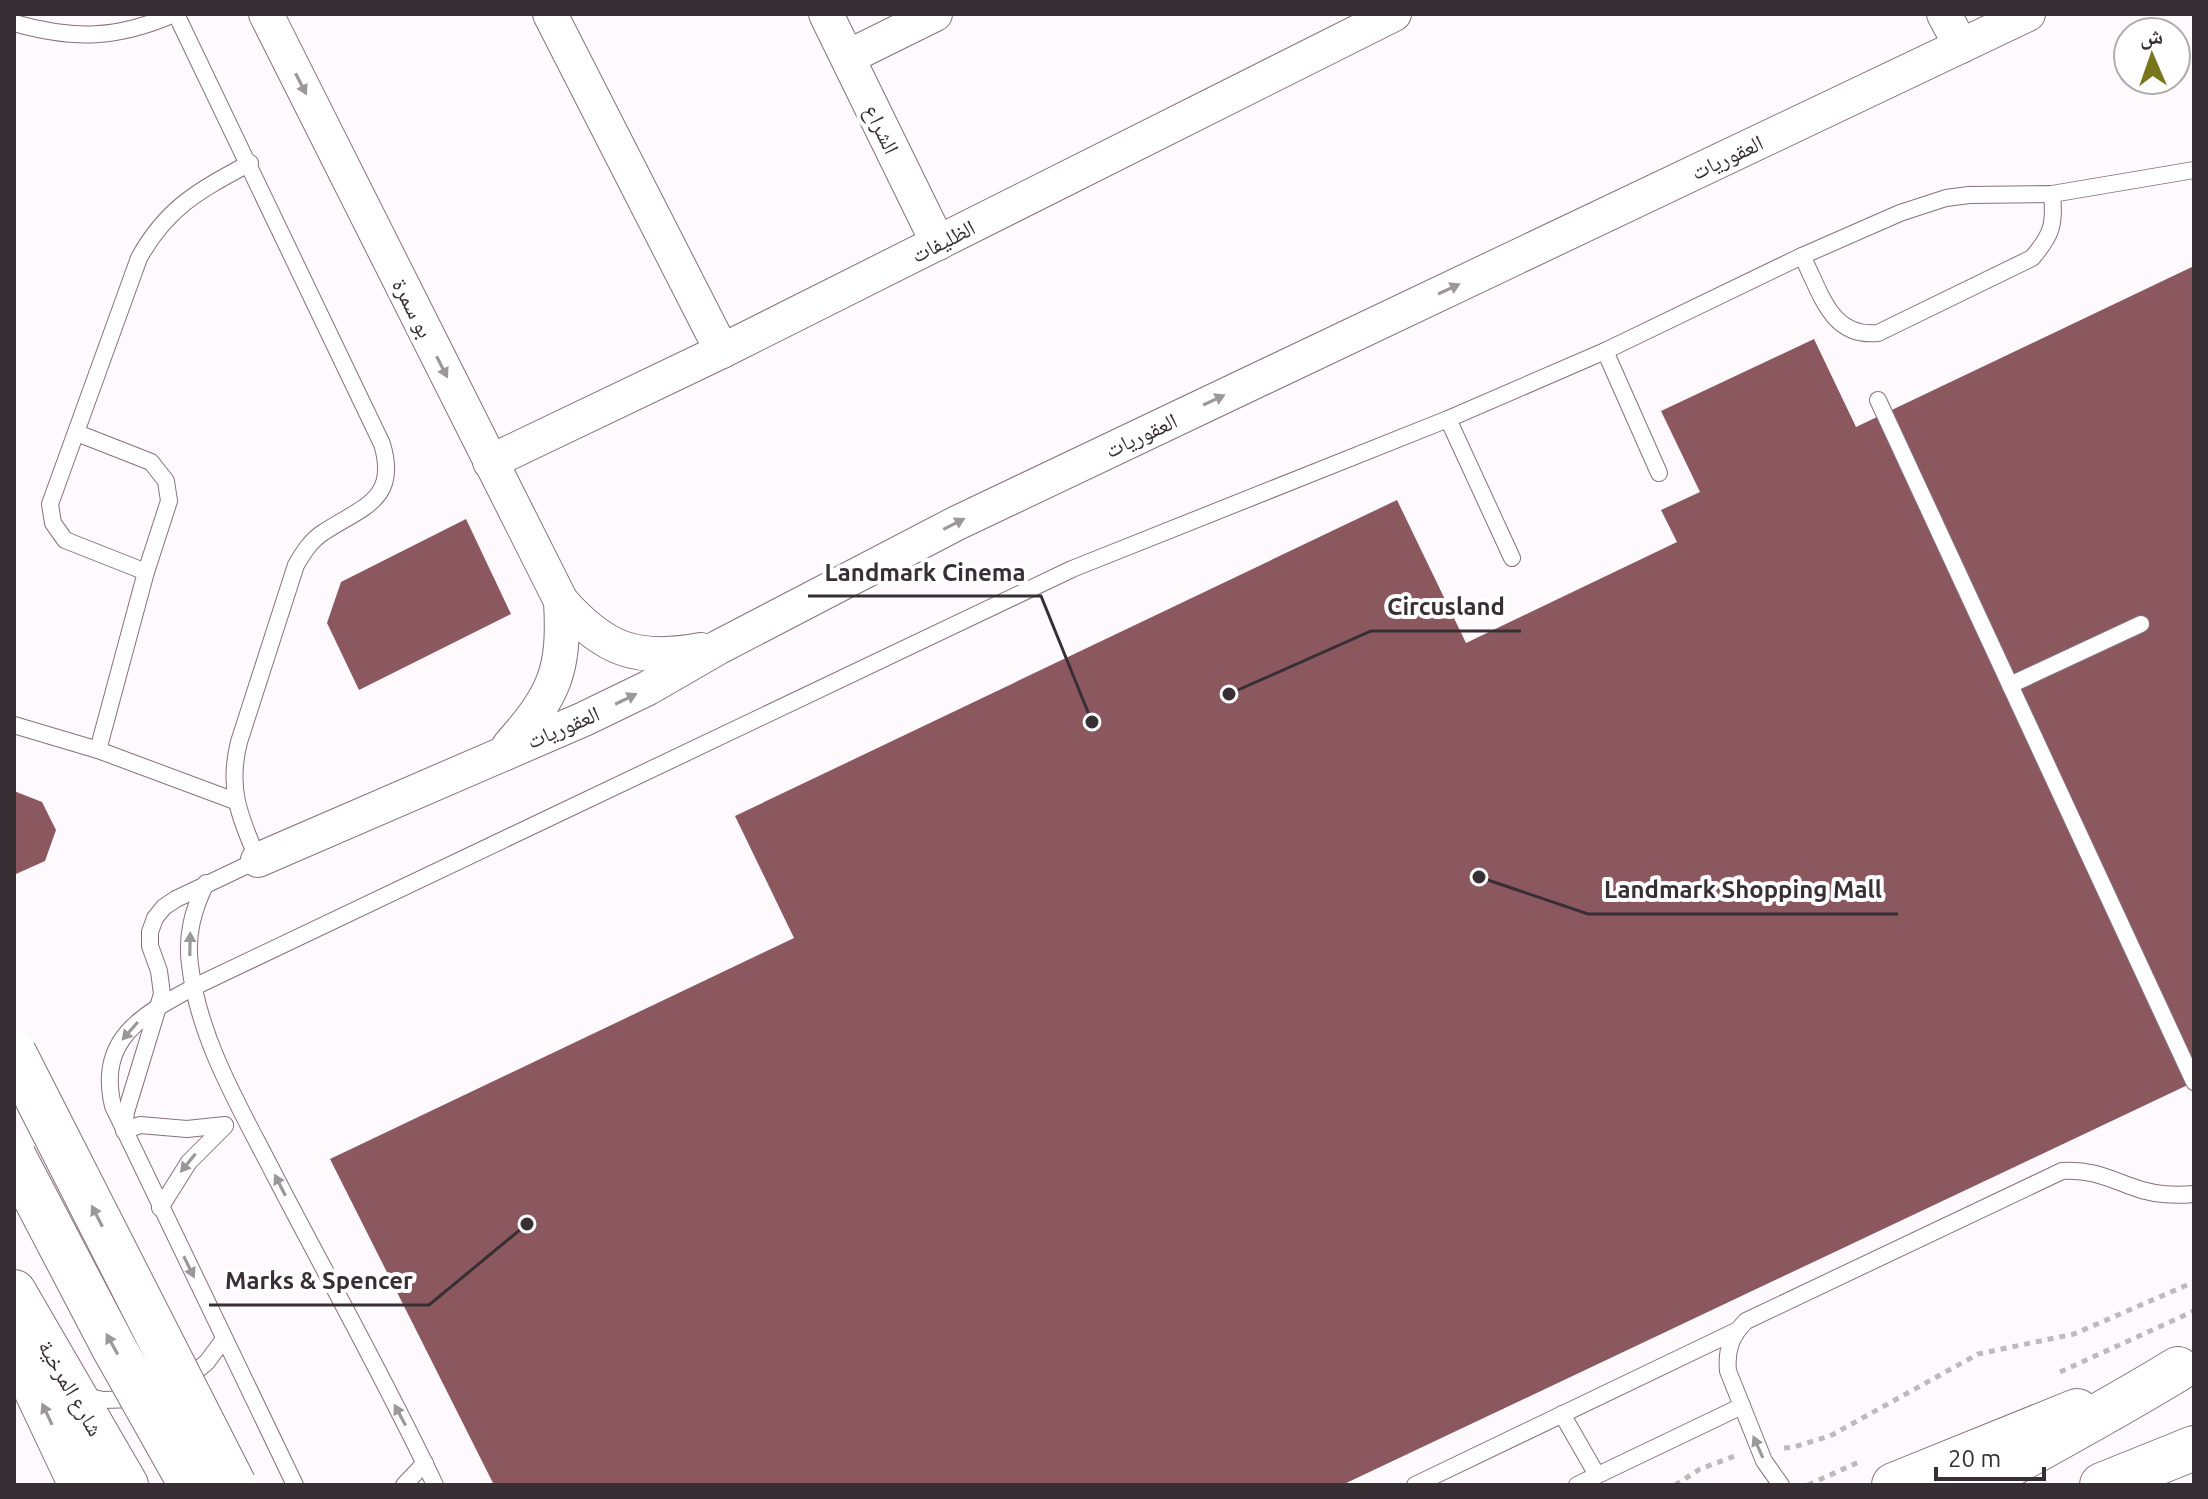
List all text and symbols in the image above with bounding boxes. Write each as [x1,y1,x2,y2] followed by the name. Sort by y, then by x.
[2112,16,2192,96] north arrow
[2139,23,2163,50] text: ش
[294,72,308,95] one-way arrow
[858,100,905,158] street label: الشراع
[1687,129,1767,185] street label: العقوريات
[907,214,979,267] street label: الظليفات
[387,274,439,342] street label: بو سمرة
[1437,282,1461,296] one-way arrow
[435,355,449,378] one-way arrow
[1202,393,1226,407] one-way arrow
[1101,407,1181,463] street label: العقوريات
[943,518,966,531] one-way arrow
[808,548,1041,596] callout: Landmark Cinema
[824,559,1026,586] text: Landmark Cinema
[1371,583,1521,631] callout: Circusland
[1387,593,1505,620] text: Circusland
[614,692,637,706] one-way arrow
[523,700,603,754] street label: العقوريات
[1588,866,1898,914] callout: Landmark Shopping Mall
[1604,876,1882,903] text: Landmark Shopping Mall
[183,931,196,956] one-way arrow
[122,1020,139,1040] one-way arrow
[180,1153,197,1174] one-way arrow
[273,1173,286,1196] one-way arrow
[90,1204,103,1227] one-way arrow
[182,1255,196,1278] one-way arrow
[209,1257,429,1305] callout: Marks & Spencer
[225,1267,413,1294] text: Marks & Spencer
[105,1333,119,1355] one-way arrow
[32,1335,109,1441] street label: شارع المرخية
[41,1403,54,1426] one-way arrow
[393,1404,406,1427] one-way arrow
[1936,1431,2044,1481] scale bar
[1752,1435,1765,1459] one-way arrow
[1948,1445,2001,1472] text: 20 m

